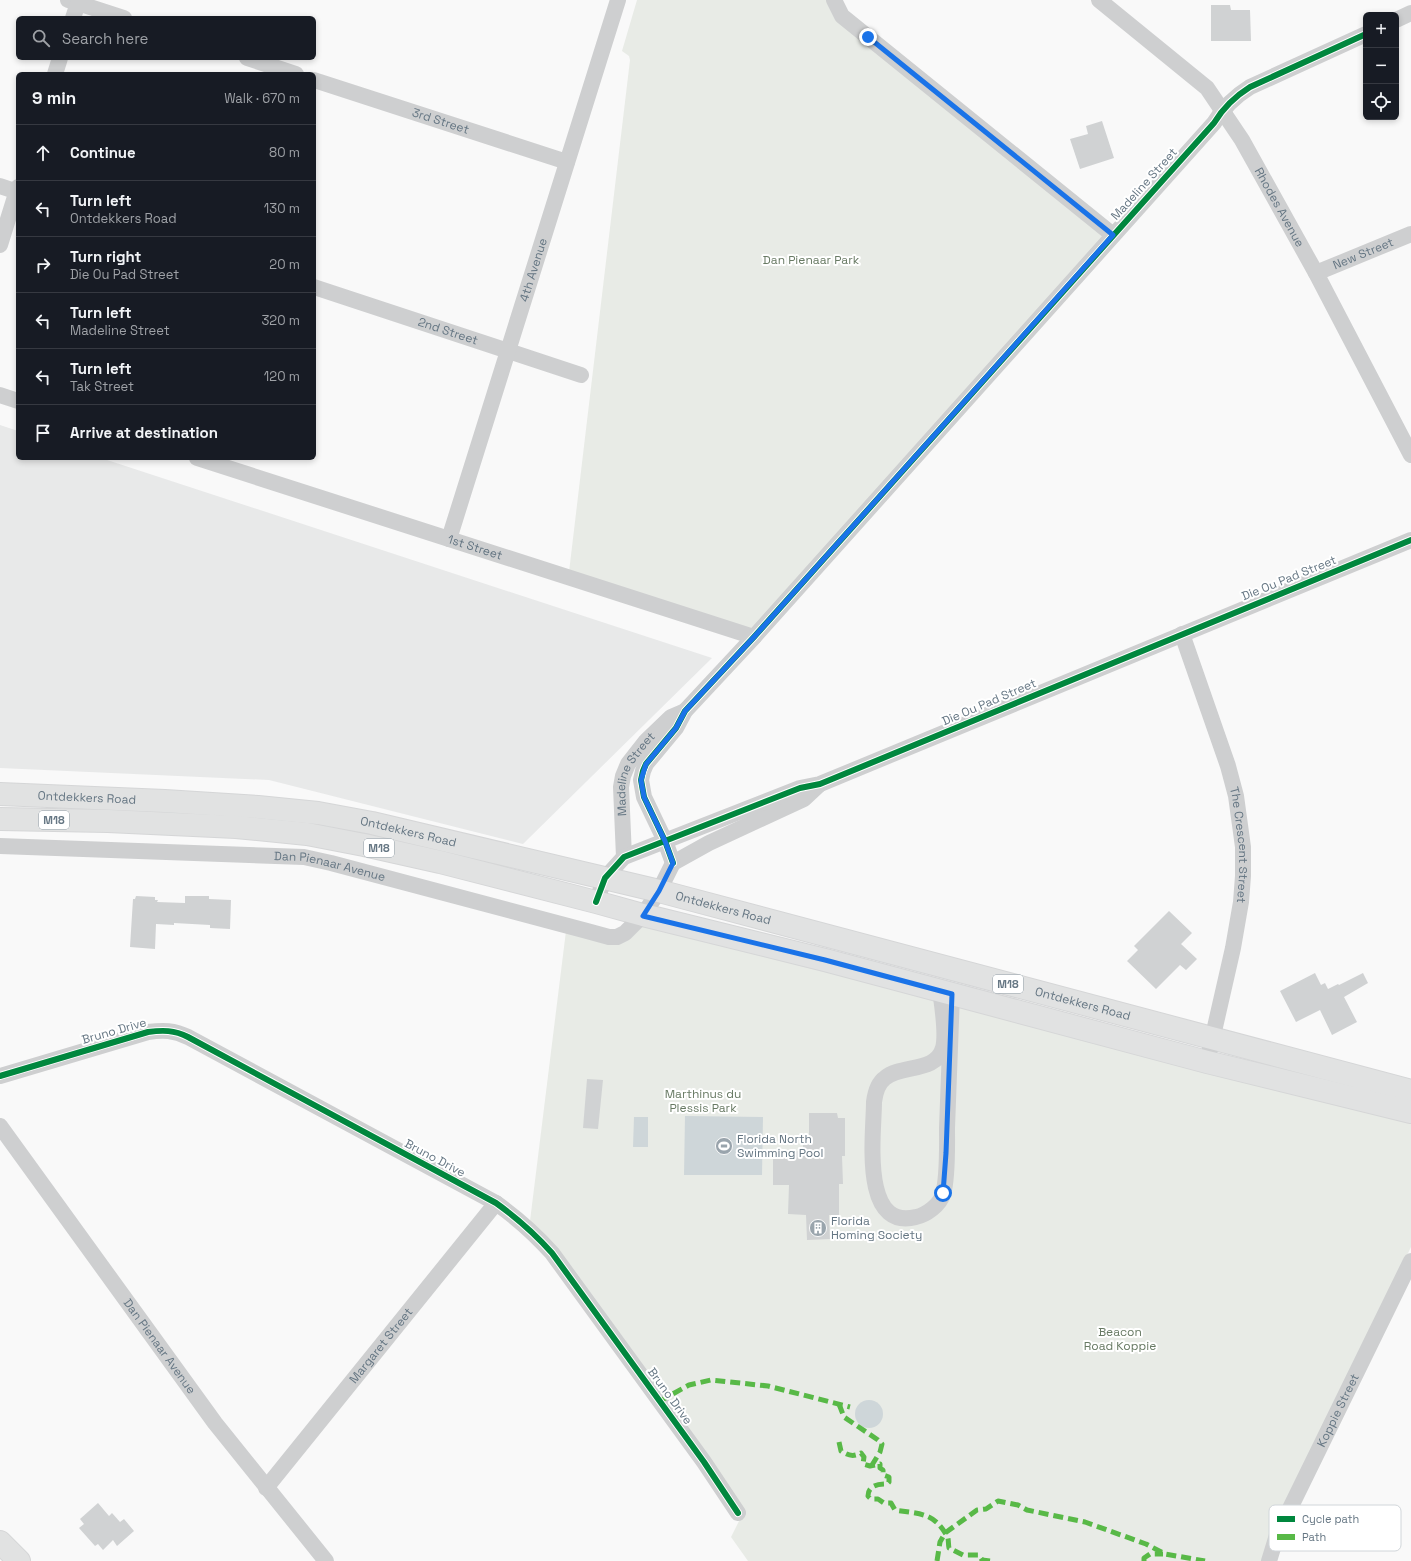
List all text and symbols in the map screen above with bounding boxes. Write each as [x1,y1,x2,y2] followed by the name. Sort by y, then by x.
[1363,12,1399,120] map controls
[1363,12,1399,48] button: +
[16,16,316,60] search box
[30,27,52,49] icon: search
[859,28,877,46] route end
[62,29,148,48] text: Search here
[1363,48,1399,84] button: −
[1363,84,1399,120] button: locate
[32,87,76,109] text: 9 min
[224,90,300,107] text: Walk · 670 m
[410,104,471,138] street label: 3rd Street
[32,142,54,164] icon: ahead
[70,143,136,162] text: Continue
[269,144,300,161] text: 80 m
[1107,144,1181,224] street label: Madeline Street
[1251,165,1308,250] street label: Rhodes Avenue
[70,191,132,210] text: Turn left
[32,198,54,220] icon: left
[264,200,300,217] text: 130 m
[70,210,177,227] text: Ontdekkers Road
[1330,234,1396,273] street label: New Street
[516,236,551,304] street label: 4th Avenue
[70,247,141,266] text: Turn right
[763,252,860,268] park label: Dan Pienaar Park
[32,254,54,276] icon: right
[269,256,300,273] text: 20 m
[70,266,179,283] text: Die Ou Pad Street
[70,303,132,322] text: Turn left
[32,310,54,332] icon: left
[261,312,300,329] text: 320 m
[416,314,480,348] street label: 2nd Street
[70,322,170,339] text: Madeline Street
[70,359,132,378] text: Turn left
[32,366,54,388] icon: left
[264,368,300,385] text: 120 m
[70,378,134,395] text: Tak Street
[32,422,54,444] icon: arrive
[70,423,218,442] text: Arrive at destination
[446,531,504,564] street label: 1st Street
[1239,552,1339,604] street label: Die Ou Pad Street
[939,675,1039,729] street label: Die Ou Pad Street
[613,729,658,816] street label: Madeline Street
[1226,785,1251,904] street label: The Crescent Street
[37,788,136,808] street label: Ontdekkers Road
[39,811,69,829] road number: M18
[359,813,458,851] street label: Ontdekkers Road
[364,839,394,857] road number: M18
[274,848,387,885] street label: Dan Pienaar Avenue
[674,888,773,928] street label: Ontdekkers Road
[993,975,1023,993] road number: M18
[1033,983,1132,1024] street label: Ontdekkers Road
[80,1014,148,1048] street label: Bruno Drive
[665,1086,741,1116] park label: Marthinus du Plessis Park
[737,1131,823,1161] place label: Florida North Swimming Pool
[402,1135,468,1181] street label: Bruno Drive
[714,1136,734,1156] sports icon: Florida North Swimming Pool
[934,1184,952,1202] route start
[831,1213,922,1243] place label: Florida Homing Society
[808,1218,828,1238] building icon: Florida Homing Society
[120,1296,199,1397] street label: Dan Pienaar Avenue
[346,1304,416,1387] street label: Margaret Street
[1084,1324,1156,1354] park label: Beacon Road Koppie
[644,1364,696,1428] street label: Bruno Drive
[1313,1371,1363,1450] street label: Koppie Street
[1269,1505,1401,1551] legend
[1302,1512,1359,1526] text: Cycle path
[1302,1530,1326,1544] text: Path

